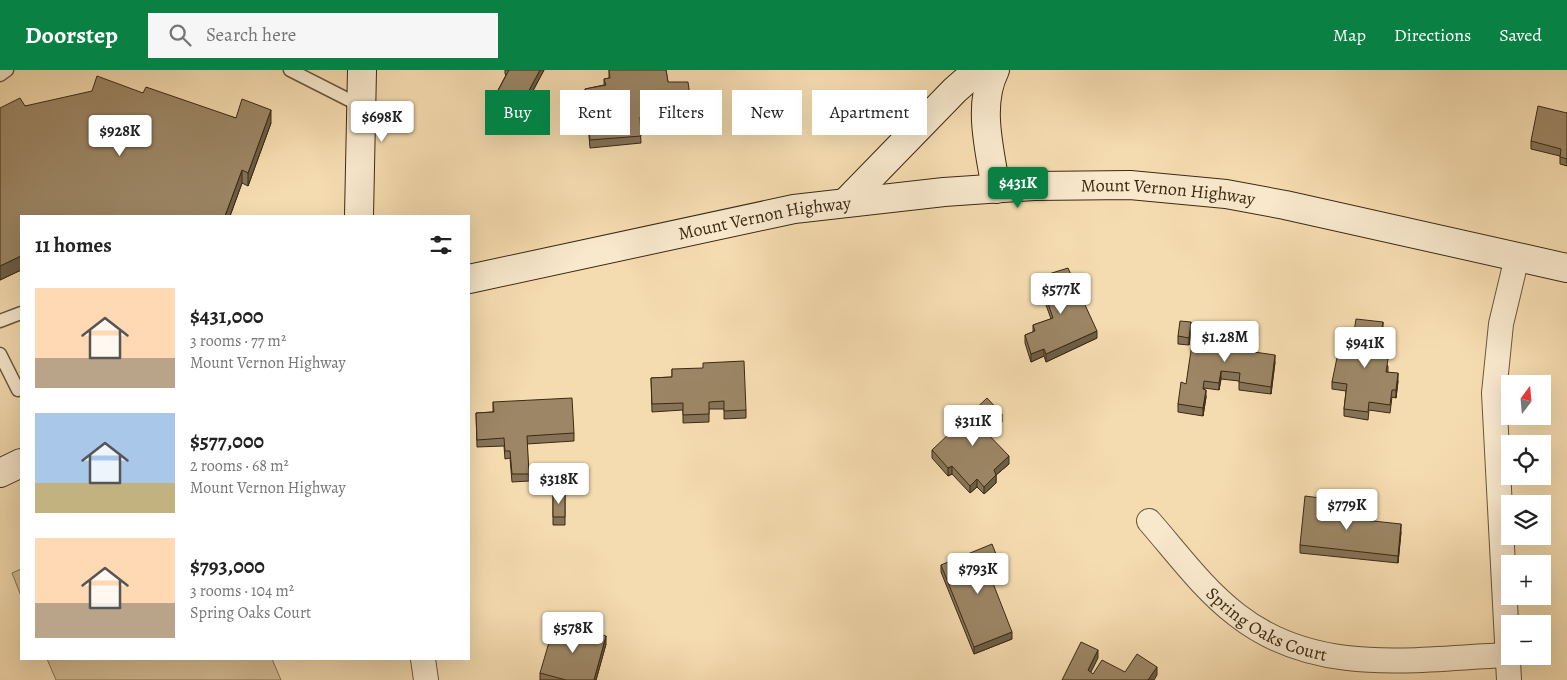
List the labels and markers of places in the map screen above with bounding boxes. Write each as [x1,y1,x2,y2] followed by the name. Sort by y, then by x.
[347,100,417,143] pin: $698K
[85,114,155,157] pin: $928K
[983,166,1053,209] pin: $431K
[1026,272,1096,315] pin: $577K
[1184,320,1266,363] pin: $1.28M
[1330,326,1400,369] pin: $941K
[938,404,1008,447] pin: $311K
[524,462,594,505] pin: $318K
[1312,488,1382,531] pin: $779K
[943,552,1013,595] pin: $793K
[538,612,608,654] pin: $578K

